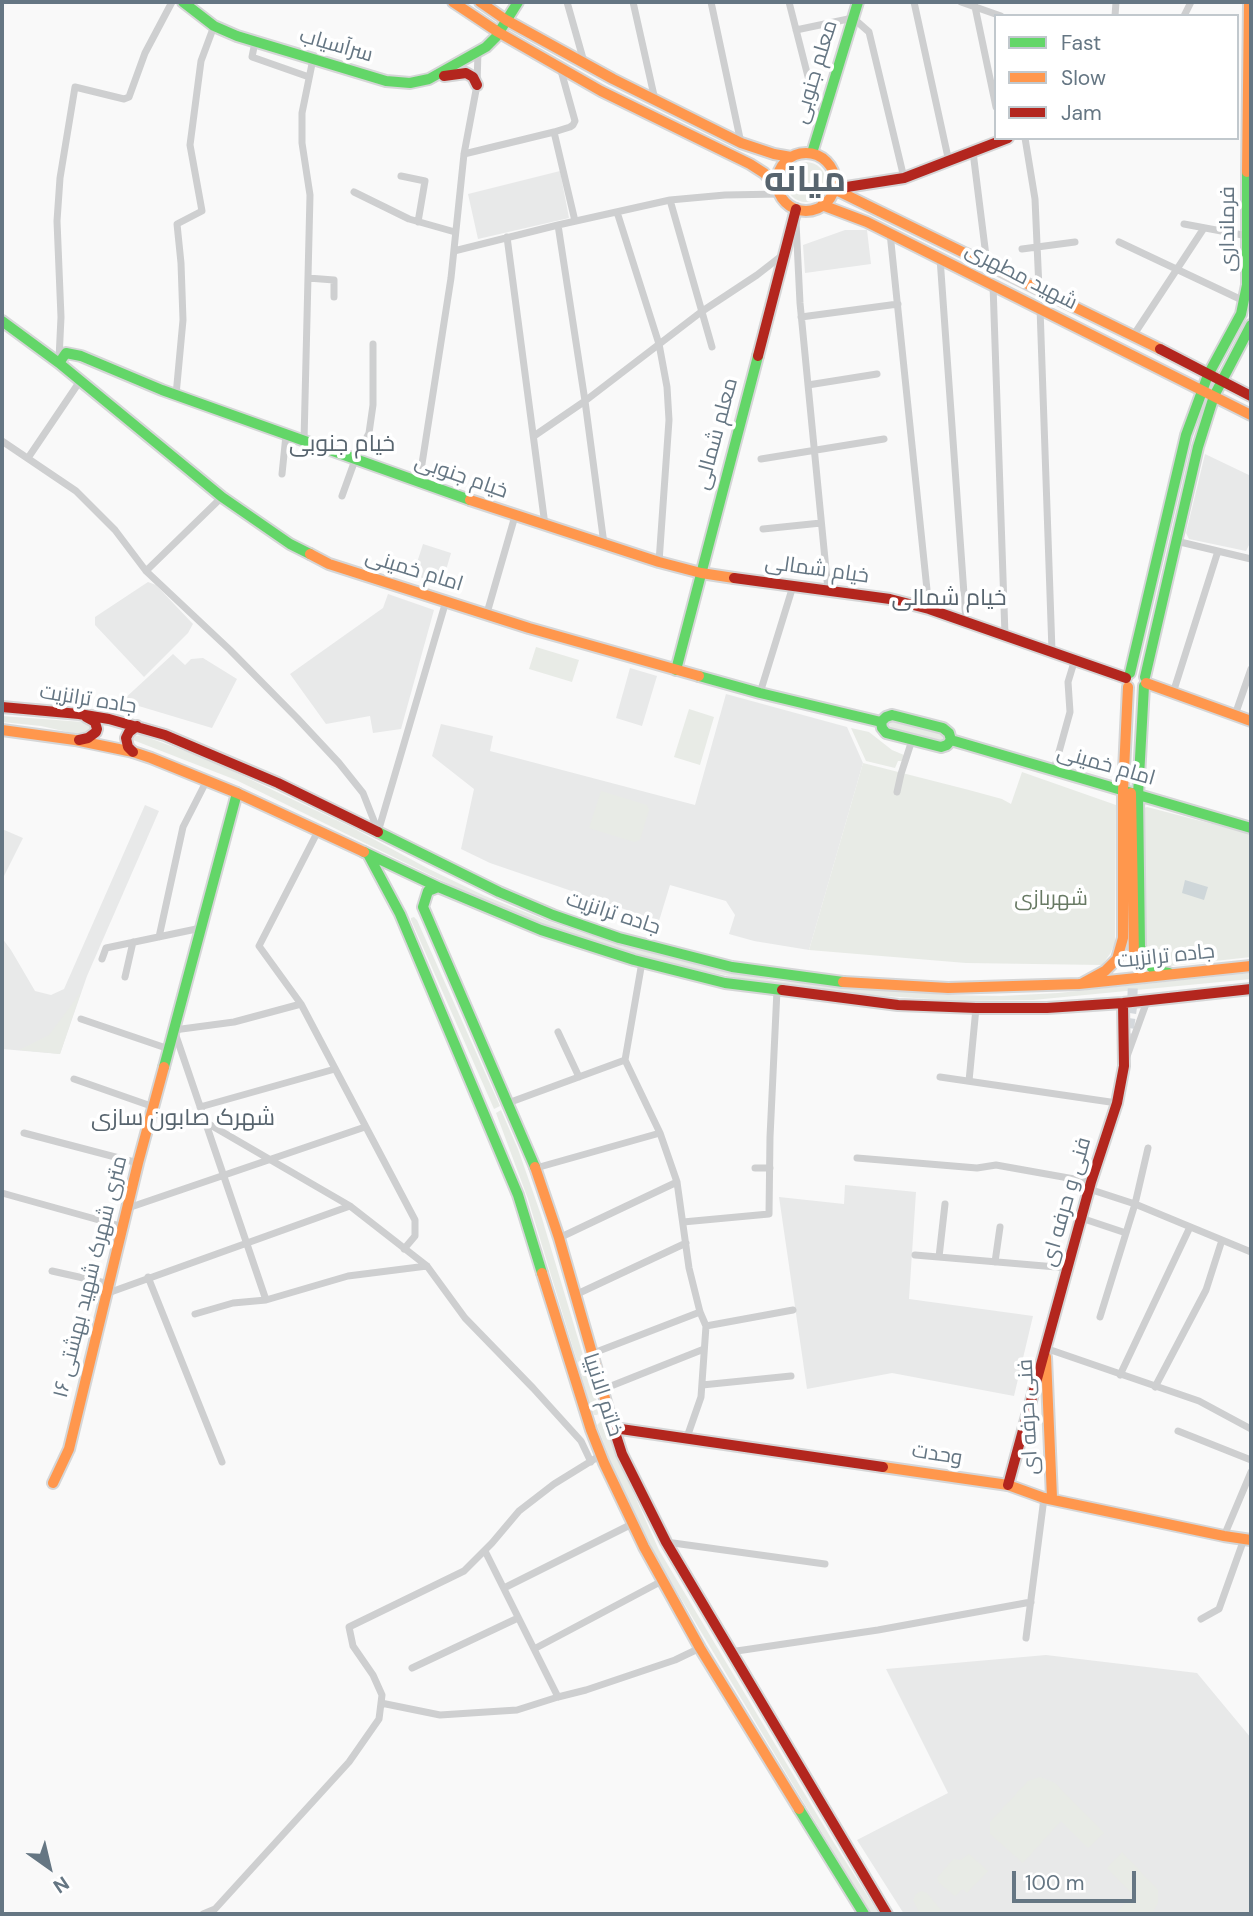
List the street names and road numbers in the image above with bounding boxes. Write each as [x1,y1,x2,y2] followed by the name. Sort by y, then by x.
[788,17,844,127] street label: معلم جنوبی
[296,24,376,68] street label: سرآسیاب
[1215,186,1241,272] street label: فرمانداری
[961,238,1081,316] street label: شهید مطهری
[690,375,744,493] street label: معلم شمالی
[411,449,511,505] street label: خیام جنوبی
[362,544,466,598] street label: امام خمینی
[763,550,871,590] street label: خیام شمالی
[38,680,138,720] street label: جاده ترانزیت
[1054,740,1158,792] street label: امام خمینی
[562,887,664,941] street label: جاده ترانزیت
[1116,939,1216,975] street label: جاده ترانزیت
[1037,1135,1097,1269] street label: فنی و حرفه ای
[49,1153,133,1401] street label: ۱۶ متری شهرک شهيد بهشتی
[577,1350,627,1440] street label: خاتم الانبیا
[1013,1358,1045,1476] street label: فنی حرفه ای
[910,1439,964,1471] street label: وحدت

